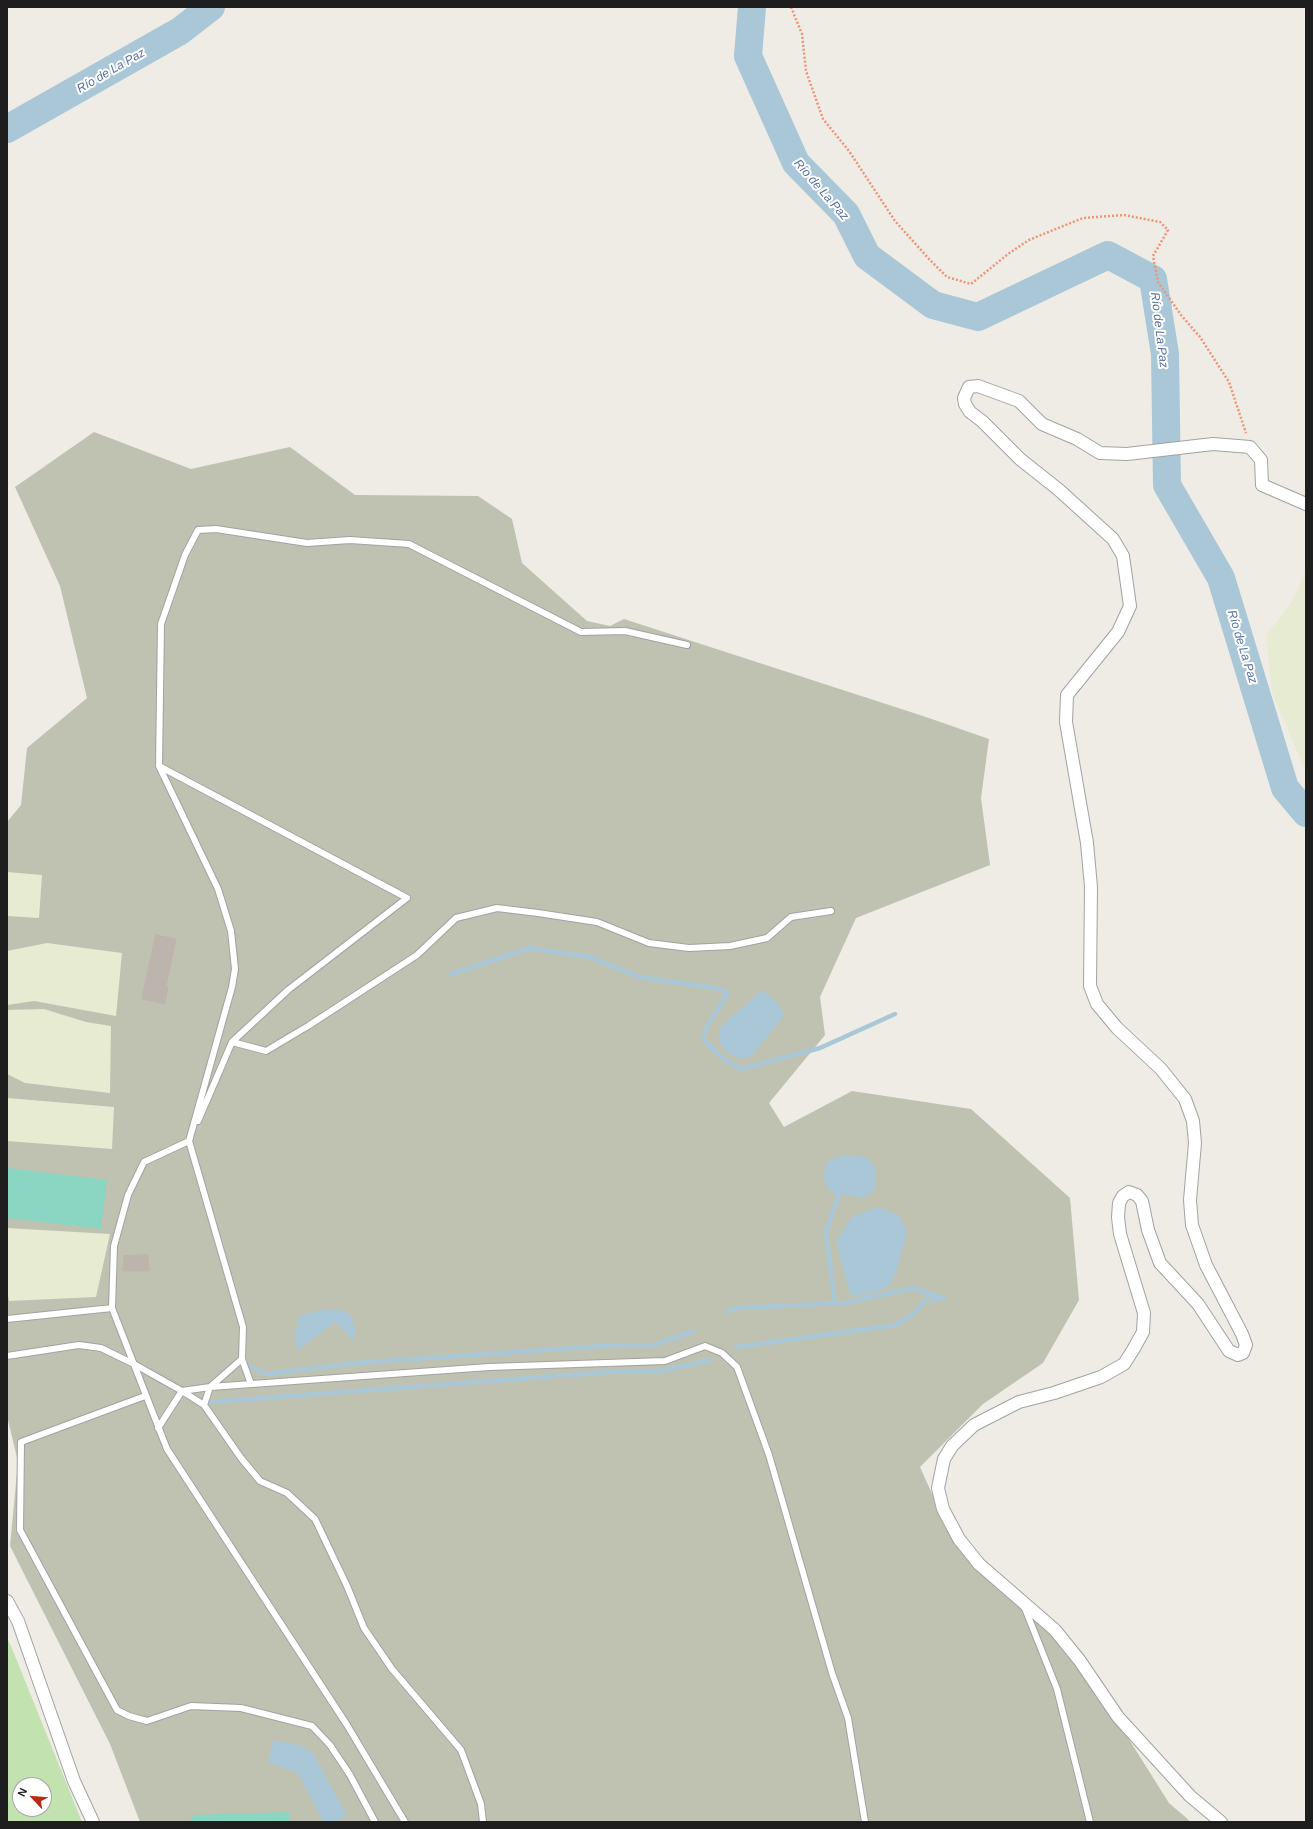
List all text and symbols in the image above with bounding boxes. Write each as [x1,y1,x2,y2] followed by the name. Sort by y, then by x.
[74,46,148,96] water label: Río de La Paz
[791,157,851,223] water label: Río de La Paz
[1147,291,1171,369] water label: Río de La Paz
[1224,609,1260,685] water label: Río de La Paz
[12,1777,52,1817] north arrow
[15,1786,29,1798] text: N

